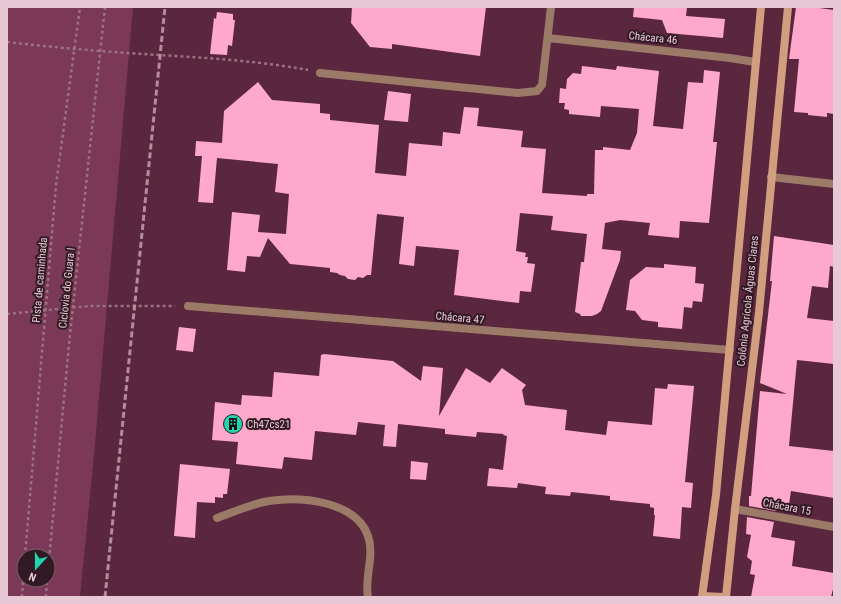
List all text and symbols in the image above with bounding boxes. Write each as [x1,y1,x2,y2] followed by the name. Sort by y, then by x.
[628,29,678,47] street label: Chácara 46
[735,235,761,367] street label: Colônia Agrícola Águas Claras
[30,237,50,323] street label: Pista de caminhada
[56,247,78,329] street label: Ciclovia do Guara I
[435,309,485,327] street label: Chácara 47
[222,413,244,435] building icon: Ch47cs21
[247,418,290,431] place label: Ch47cs21
[762,496,812,518] street label: Chácara 15
[16,548,56,588] north arrow
[27,570,38,584] text: N

